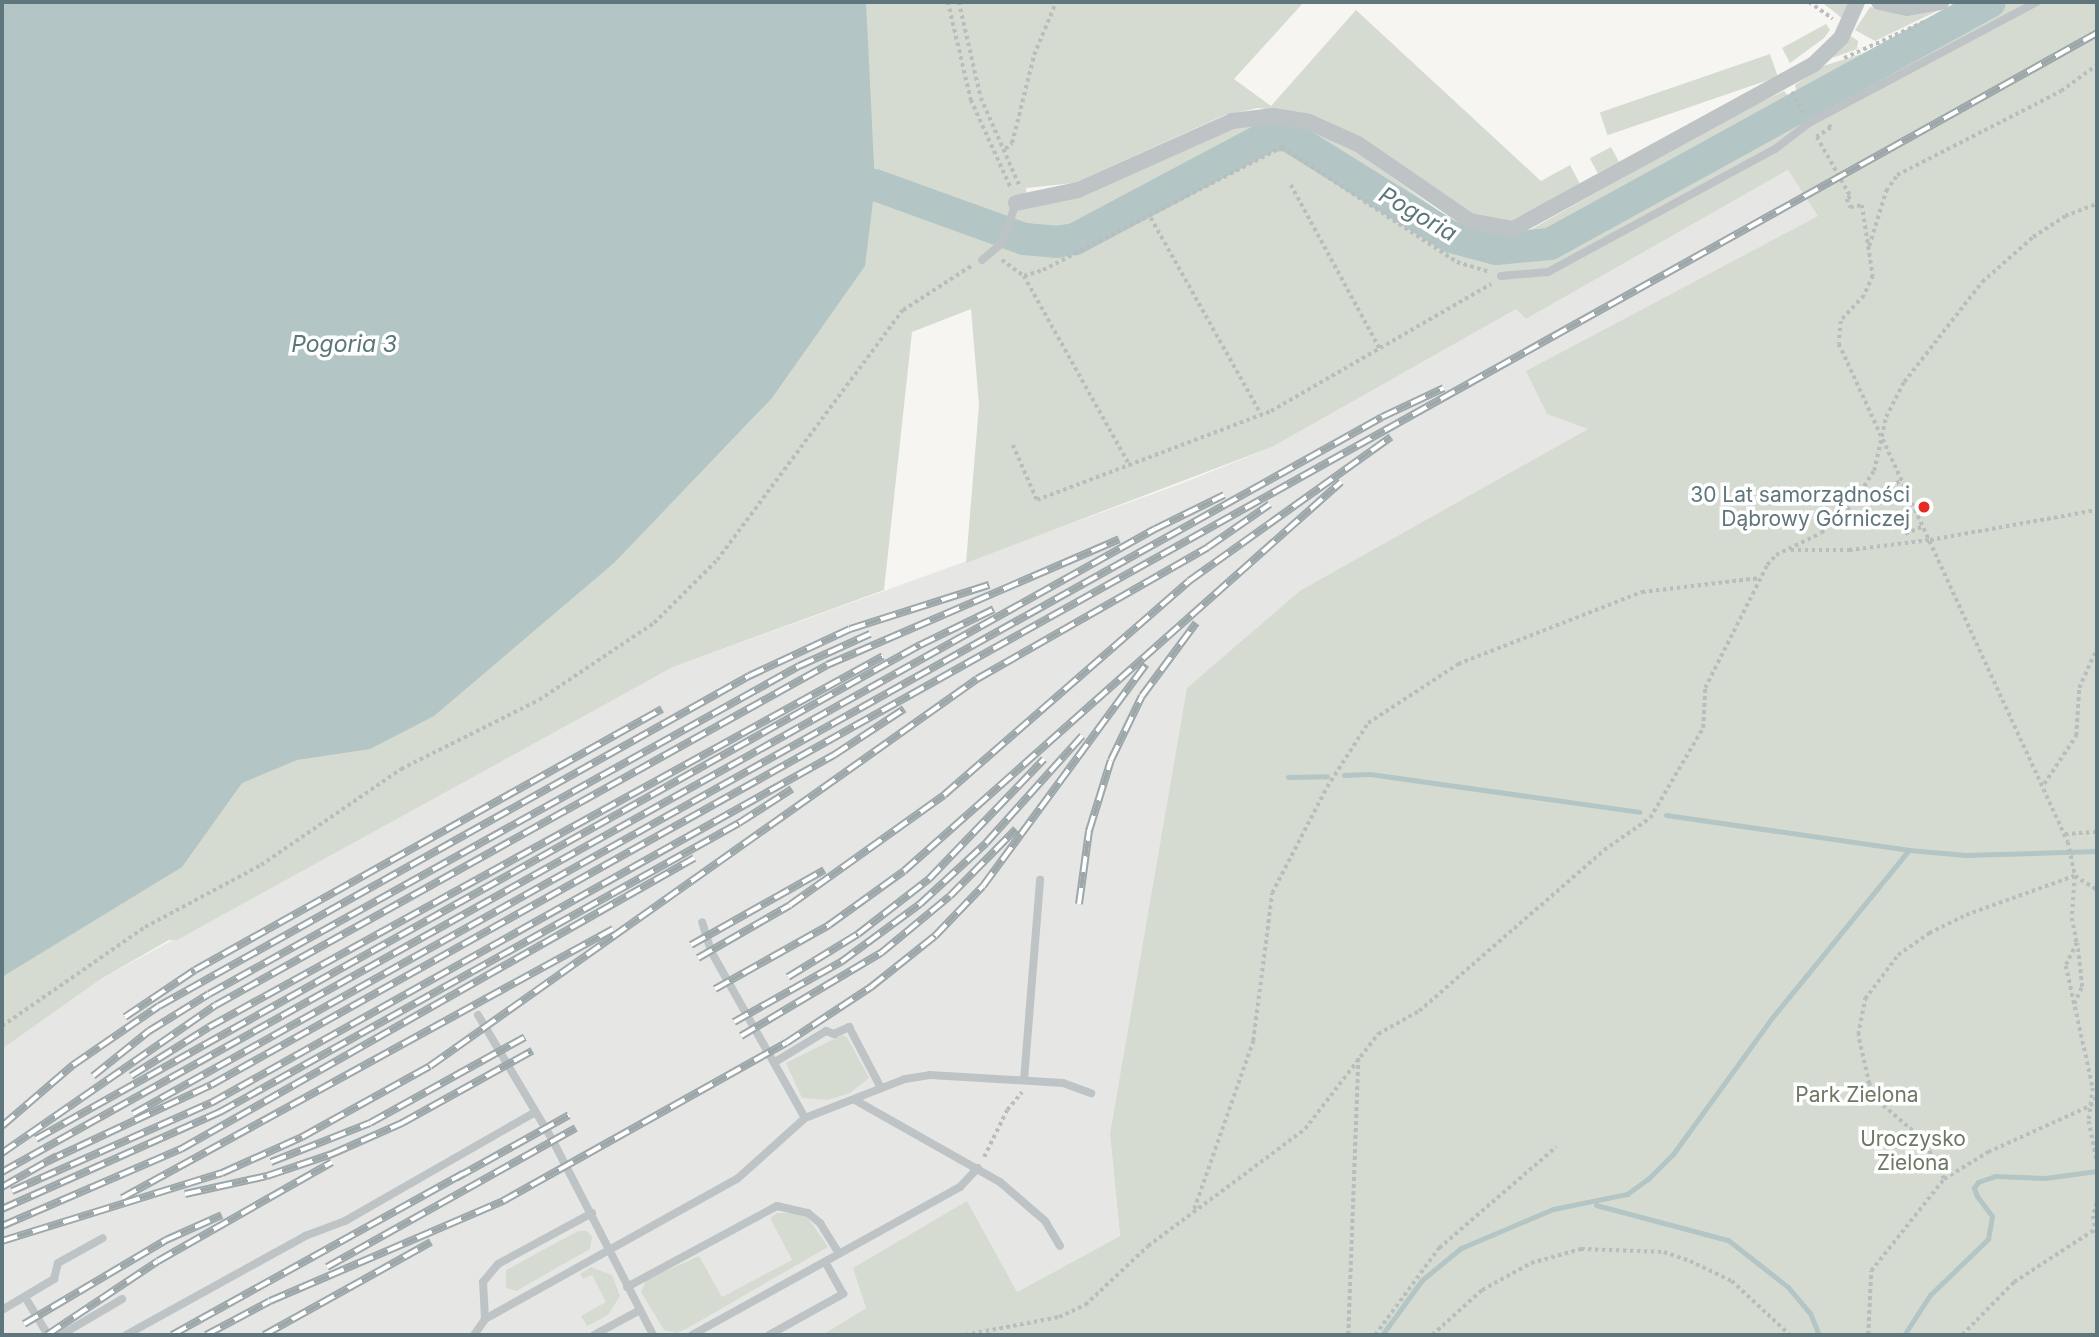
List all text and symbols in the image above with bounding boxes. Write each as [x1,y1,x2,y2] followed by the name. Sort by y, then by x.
[1374,181,1462,247] water label: Pogoria
[291,330,397,358] water label: Pogoria 3
[1690,482,1910,532] place label: 30 Lat samorządności Dąbrowy Górniczej
[1916,499,1932,515] marker: 30 Lat samorządności Dąbrowy Górniczej
[1795,1082,1919,1108] park label: Park Zielona
[1860,1126,1966,1176] park label: Uroczysko Zielona

